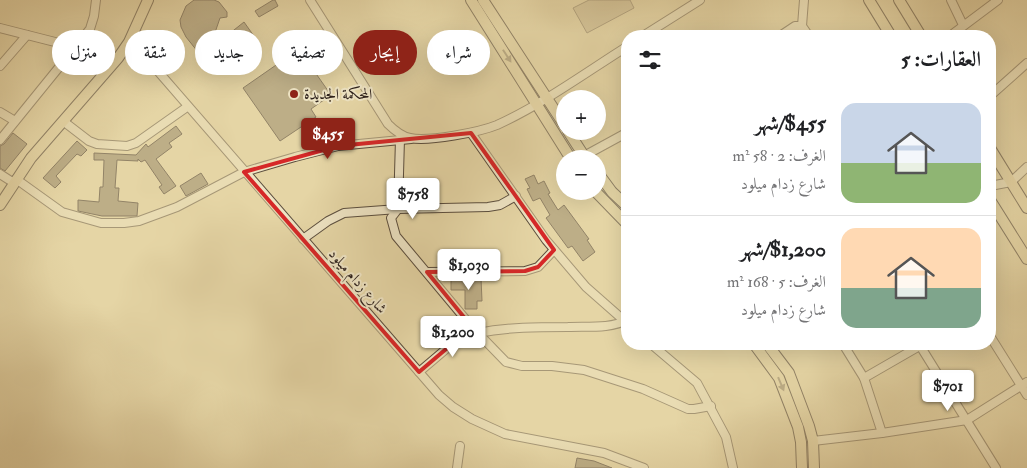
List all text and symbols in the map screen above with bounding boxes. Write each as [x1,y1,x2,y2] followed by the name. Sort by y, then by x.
[52,30,115,75] chip: منزل
[125,30,185,75] chip: شقة
[195,30,262,75] chip: جديد
[272,30,343,75] chip: تصفية
[353,30,417,75] chip: إيجار
[427,30,490,75] chip: شراء
[636,46,664,74] icon: filters
[901,46,981,73] text: العقارات: 5
[502,49,511,62] one-way arrow
[304,85,372,104] place label: المحكمة الجديدة
[288,88,300,100] marker: المحكمة الجديدة
[556,90,606,200] map controls
[556,90,606,140] button: +
[755,110,826,137] text: $455/شهر
[298,118,358,160] pin: $455
[881,123,941,183] icon: home
[312,124,344,144] text: $455
[732,146,826,166] text: الغرف: 2 · 58 m²
[556,150,606,200] button: −
[741,174,826,194] text: شارع زدام ميلود
[383,178,443,220] pin: $758
[398,184,428,204] text: $758
[740,236,826,263] text: $1,200/شهر
[322,245,391,320] street label: شارع زدام ميلود
[428,248,510,291] pin: $1,030
[881,248,941,308] icon: home
[448,255,490,275] text: $1,030
[727,272,826,292] text: الغرف: 5 · 168 m²
[741,300,826,320] text: شارع زدام ميلود
[412,316,494,358] pin: $1,200
[431,322,475,342] text: $1,200
[918,370,978,412] pin: $701
[933,376,963,396] text: $701
[777,377,785,392] one-way arrow

